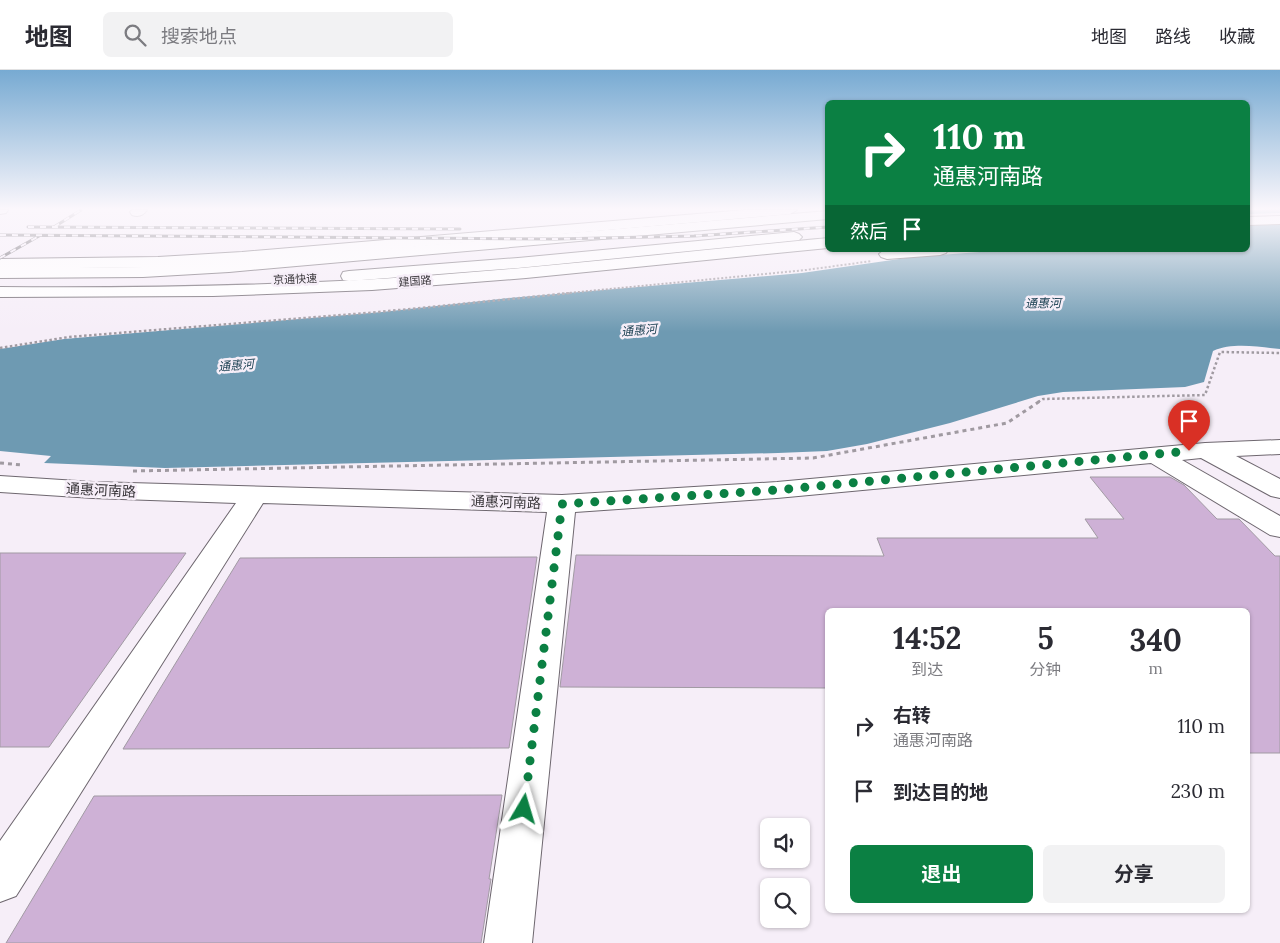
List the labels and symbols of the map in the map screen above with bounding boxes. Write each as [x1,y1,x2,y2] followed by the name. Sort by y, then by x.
[273,271,317,287] street label: 京通快速
[398,273,432,289] street label: 建国路
[1025,295,1063,311] water label: 通惠河
[620,321,660,339] water label: 通惠河
[217,356,257,374] water label: 通惠河
[1168,400,1210,451] pin
[66,479,136,501] street label: 通惠河南路
[471,492,541,512] street label: 通惠河南路
[497,782,549,834] position arrow

